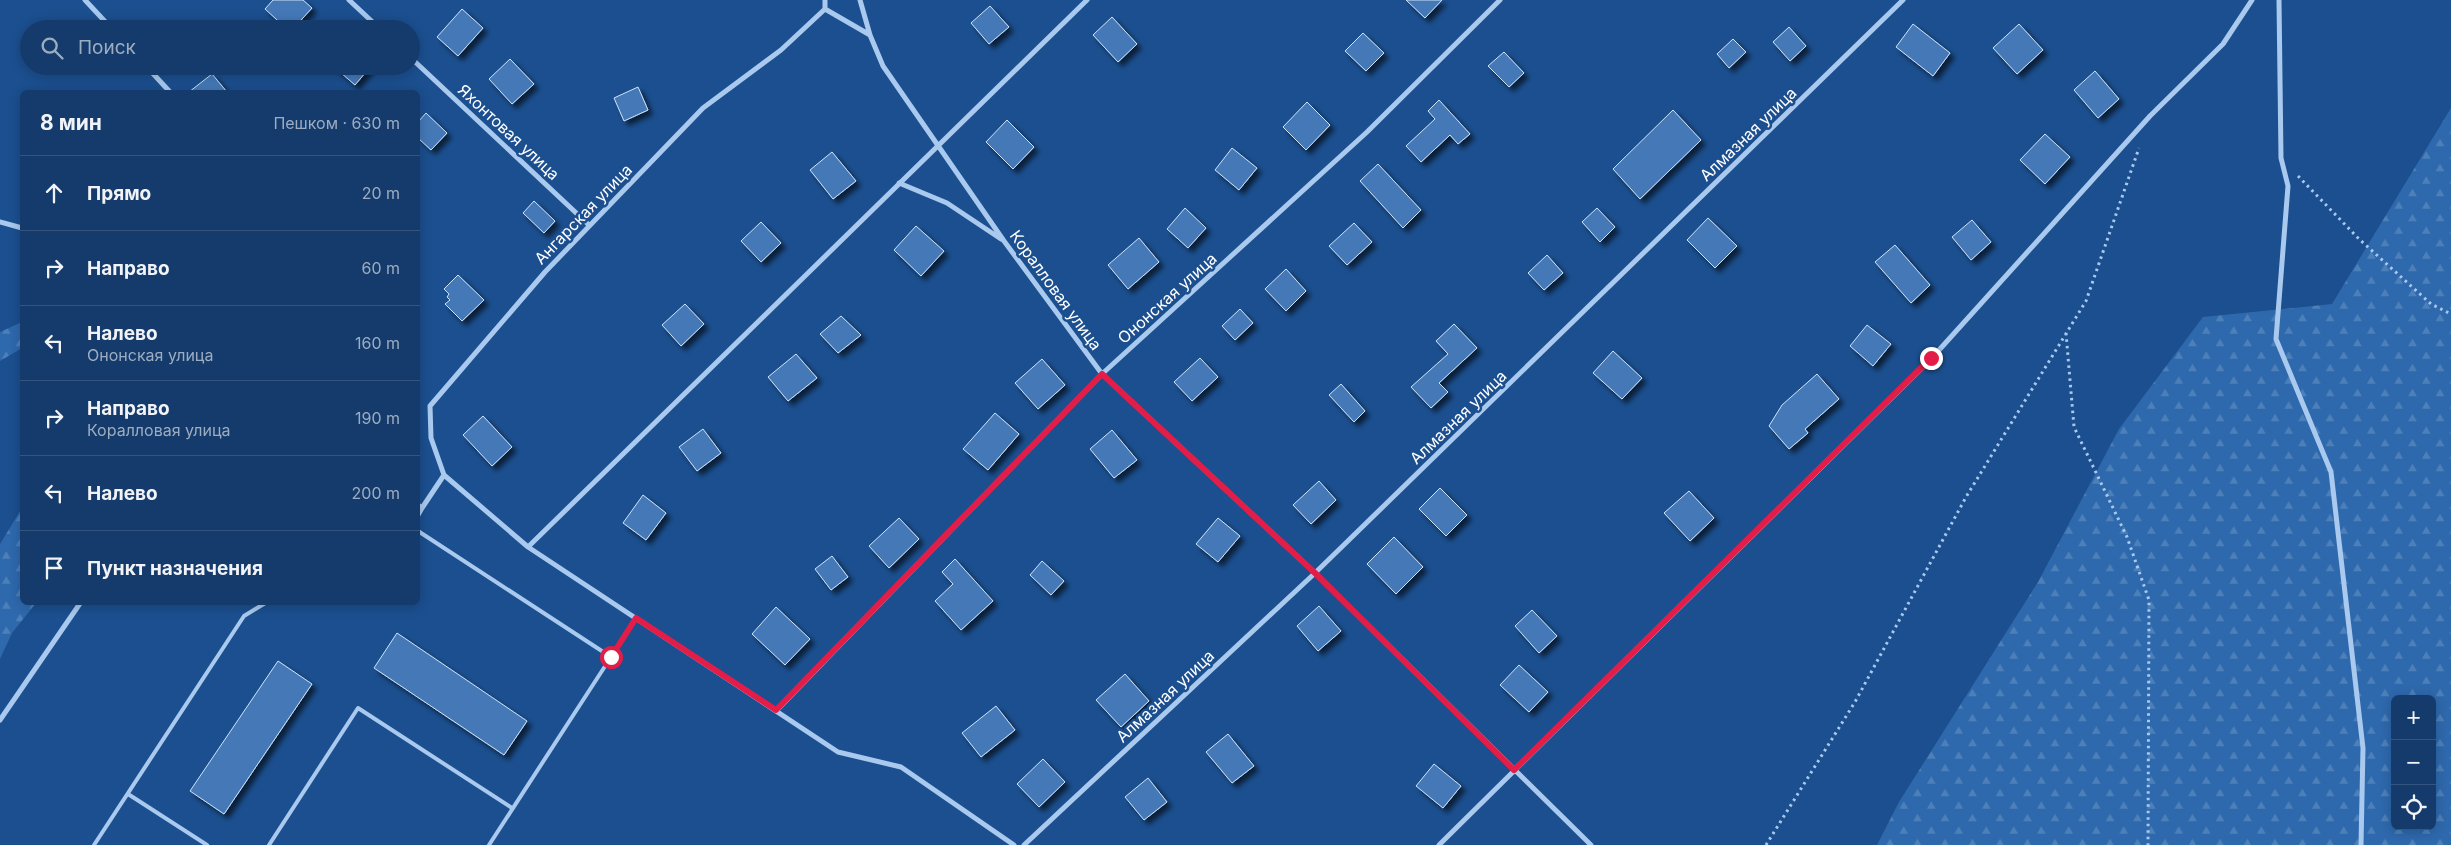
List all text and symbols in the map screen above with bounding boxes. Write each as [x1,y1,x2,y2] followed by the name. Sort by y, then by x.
[20,20,420,75] search box
[38,34,66,62] icon: search
[78,36,136,59] text: Поиск
[454,80,564,184] street label: Яхонтовая улица
[1695,83,1801,185] street label: Алмазная улица
[40,110,102,135] text: 8 мин
[273,113,400,133] text: Пешком · 630 m
[530,160,636,268] street label: Ангарская улица
[40,179,68,207] icon: ahead
[87,182,151,205] text: Прямо
[362,183,400,203] text: 20 m
[1006,226,1106,354] street label: Коралловая улица
[1113,248,1221,348] street label: Ононская улица
[40,254,68,282] icon: right
[87,257,170,280] text: Направо
[361,258,400,278] text: 60 m
[87,322,158,345] text: Налево
[40,329,68,357] icon: left
[355,333,400,353] text: 160 m
[87,345,213,365] text: Ононская улица
[1920,347,1943,370] route end
[1405,366,1511,468] street label: Алмазная улица
[87,397,170,420] text: Направо
[40,404,68,432] icon: right
[355,408,400,428] text: 190 m
[87,420,231,440] text: Коралловая улица
[40,479,68,507] icon: left
[87,482,158,505] text: Налево
[352,483,400,503] text: 200 m
[40,554,68,582] icon: arrive
[87,557,263,580] text: Пункт назначения
[1112,645,1218,747] street label: Алмазная улица
[600,646,623,669] route start
[2391,695,2436,830] map controls
[2391,695,2436,740] button: +
[2391,740,2436,785] button: −
[2391,785,2436,830] button: locate

